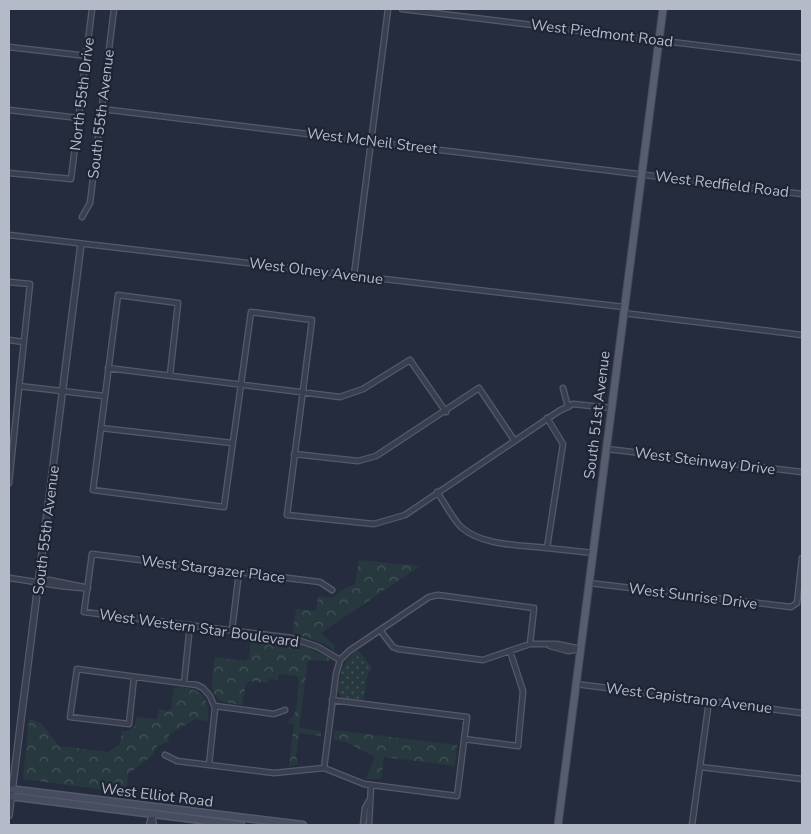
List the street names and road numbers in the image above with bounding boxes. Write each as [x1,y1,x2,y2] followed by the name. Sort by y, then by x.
[530,14,674,52] street label: West Piedmont Road
[65,36,99,152] street label: North 55th Drive
[83,48,119,180] street label: South 55th Avenue
[306,123,439,159] street label: West McNeil Street
[654,166,790,202] street label: West Redfield Road
[248,253,384,289] street label: West Olney Avenue
[579,350,615,480] street label: South 51st Avenue
[633,442,777,480] street label: West Steinway Drive
[28,464,64,596] street label: South 55th Avenue
[140,550,286,588] street label: West Stargazer Place
[628,578,759,614] street label: West Sunrise Drive
[98,604,300,652] street label: West Western Star Boulevard
[605,678,773,718] street label: West Capistrano Avenue
[100,778,214,812] street label: West Elliot Road

